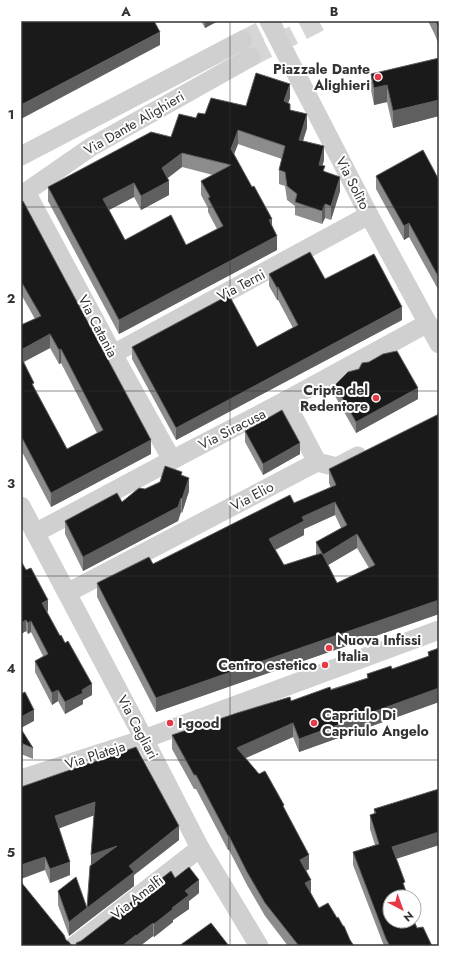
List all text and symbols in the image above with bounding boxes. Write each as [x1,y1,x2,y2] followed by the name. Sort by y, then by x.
[120,2,131,21] text: A
[330,2,339,21] text: B
[273,59,370,95] place label: Piazzale Dante Alighieri
[373,72,383,82] marker: Piazzale Dante Alighieri
[80,86,188,160] street label: Via Dante Alighieri
[8,105,14,124] text: 1
[331,153,375,213] street label: Via Solìto
[213,264,269,306] street label: Via Terni
[7,289,15,308] text: 2
[73,291,123,361] street label: Via Catania
[300,380,368,416] place label: Cripta del Redentore
[371,393,381,403] marker: Cripta del Redentore
[195,403,269,455] street label: Via Siracusa
[7,474,15,493] text: 3
[227,476,277,516] street label: Via Elio
[337,630,421,666] place label: Nuova Infissi Italia
[324,643,334,653] marker: Nuova Infissi Italia
[218,655,317,675] place label: Centro estetico
[6,659,16,678] text: 4
[320,660,330,670] marker: Centro estetico
[113,691,163,763] street label: Via Cagliari
[322,705,429,741] place label: Capriulo Di Capriulo Angelo
[178,713,219,733] place label: I-good
[165,718,175,728] marker: I-good
[309,718,319,728] marker: Capriulo Di Capriulo Angelo
[62,736,128,774] street label: Via Plateja
[7,843,15,862] text: 5
[107,870,167,924] street label: Via Amalfi
[382,889,422,929] north arrow
[400,908,417,925] text: N

